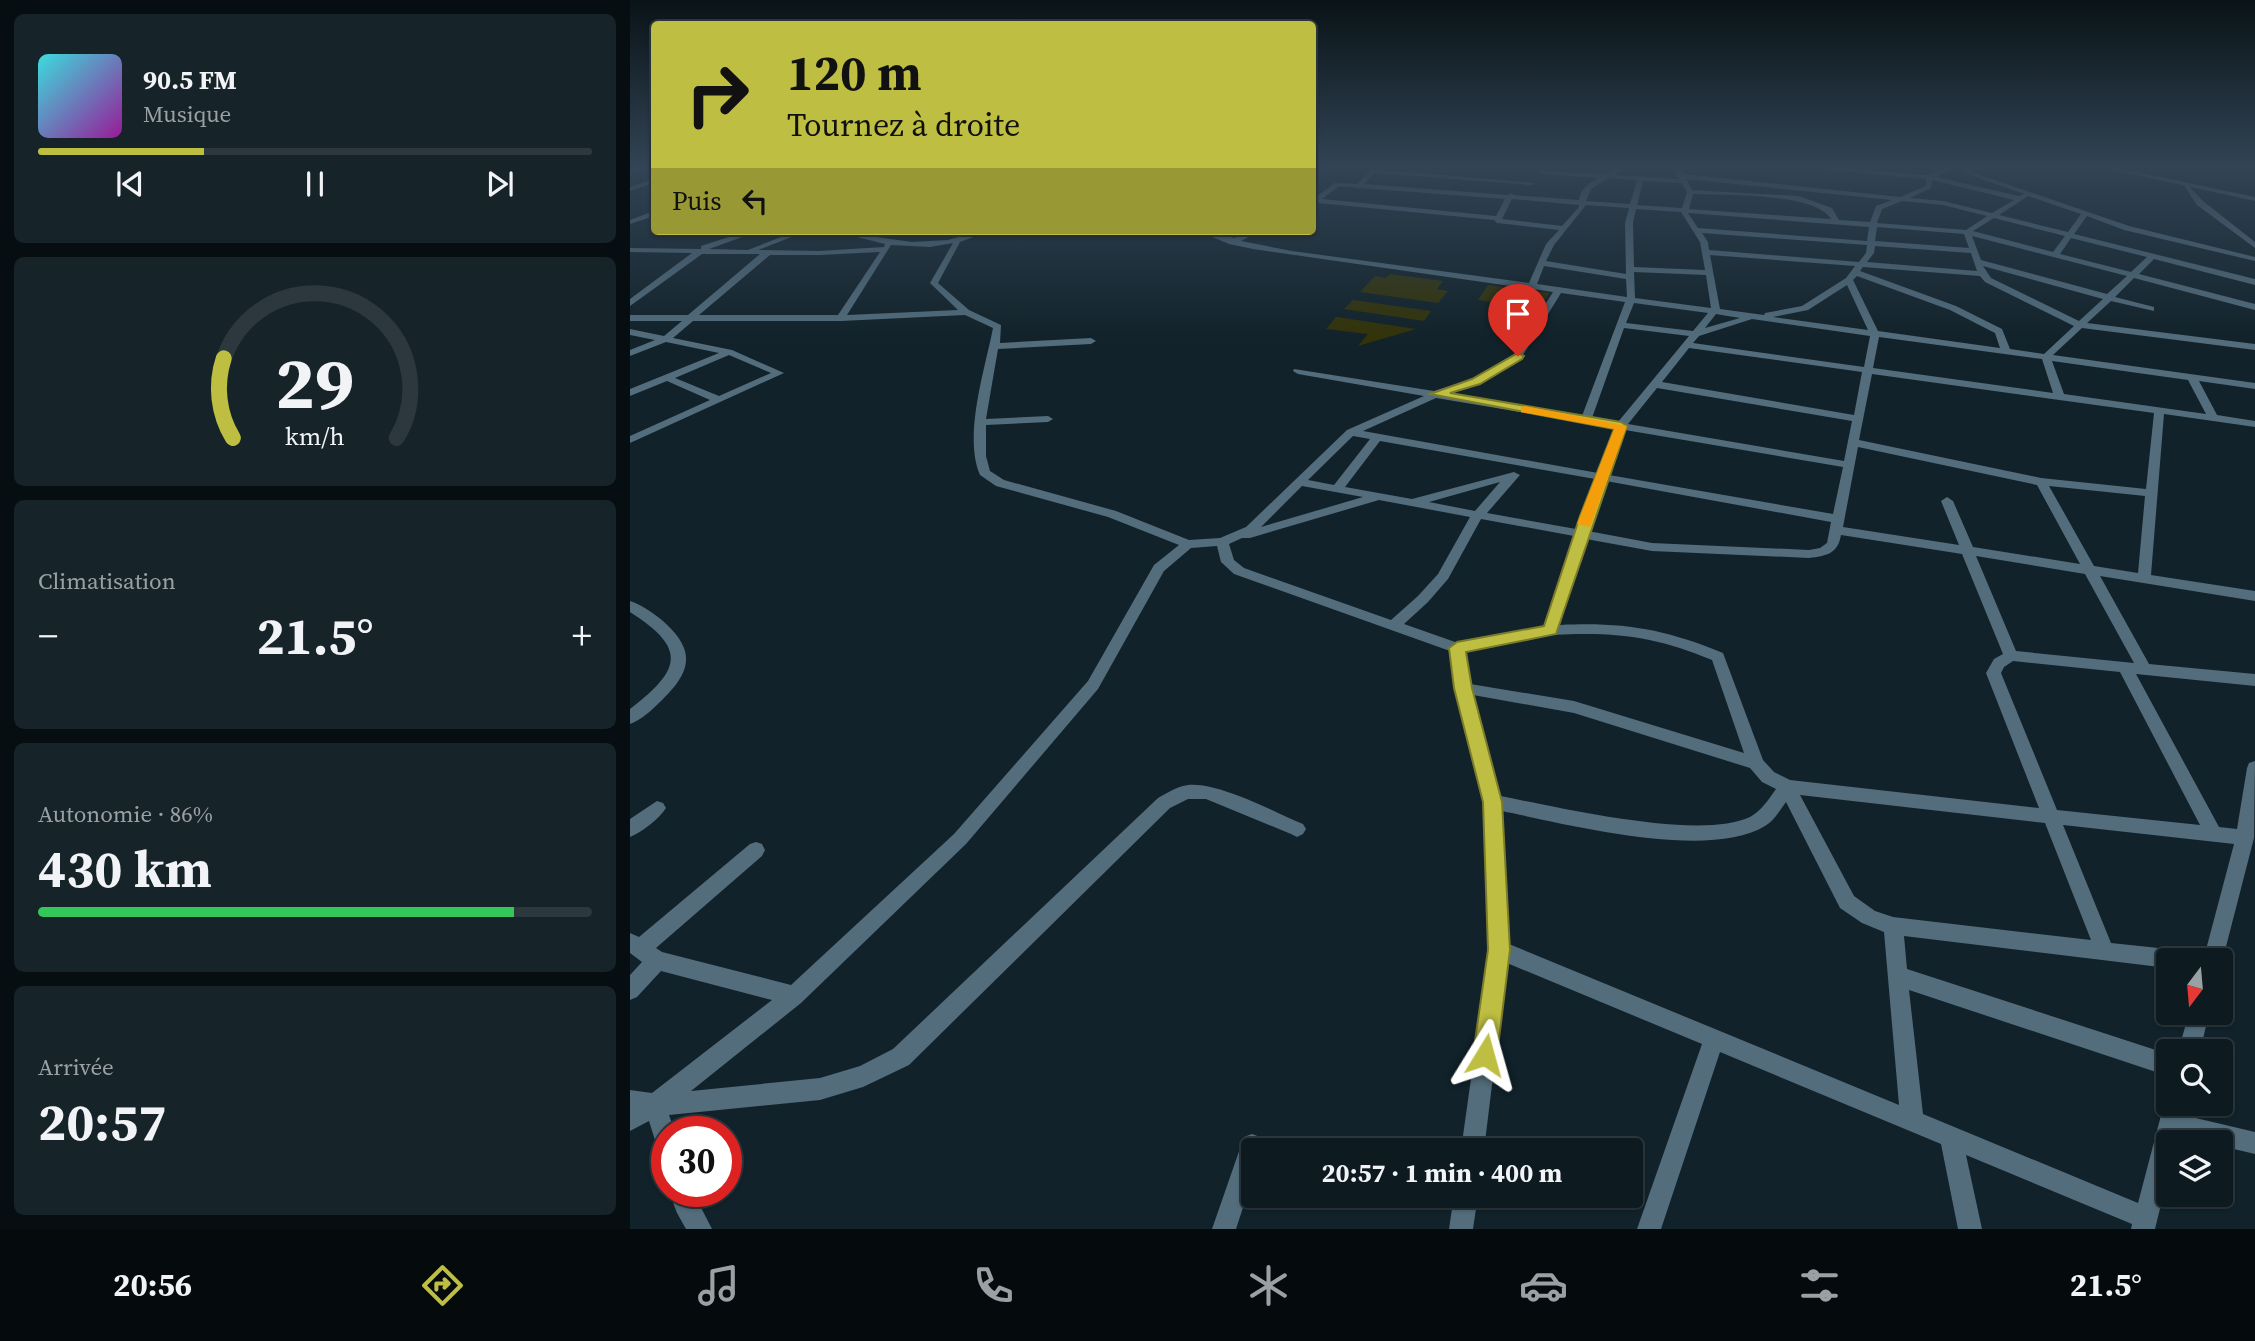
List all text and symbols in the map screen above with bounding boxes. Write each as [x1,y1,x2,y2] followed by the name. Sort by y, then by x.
[787,39,922,106] text: 120 m
[672,49,763,140] icon: right
[143,62,237,98] text: 90.5 FM
[143,98,231,130] text: Musique
[787,103,1020,147] text: Tournez à droite
[111,165,149,203] icon: previous
[296,165,334,203] icon: pause
[481,165,519,203] icon: next
[736,182,774,220] icon: left
[672,183,722,219] text: Puis
[1488,284,1548,356] pin
[1499,295,1537,333] icon: arrive
[276,333,354,432] text: 29
[285,418,345,452] text: km/h
[38,565,176,597] text: Climatisation
[256,600,374,671] text: 21.5°
[38,610,58,662] text: −
[572,610,592,662] text: +
[38,798,213,830] text: Autonomie · 86%
[38,833,212,904] text: 430 km
[2156,948,2233,1026] north arrow
[2156,948,2233,1207] map controls
[1448,1018,1522,1092] position arrow
[2156,1039,2233,1116] button: search
[38,1051,114,1083] text: Arrivée
[38,1086,166,1157] text: 20:57
[651,1116,742,1207] speed limit sign: 30
[2156,1130,2233,1207] button: layers
[1322,1155,1562,1191] text: 20:57 · 1 min · 400 m
[418,1261,467,1310] icon: directions
[694,1261,743,1310] icon: music
[969,1261,1018,1310] icon: phone
[1244,1261,1293,1310] icon: climate
[1519,1261,1568,1310] icon: car
[1795,1261,1844,1310] icon: filters
[113,1263,192,1307] text: 20:56
[2070,1263,2142,1307] text: 21.5°

